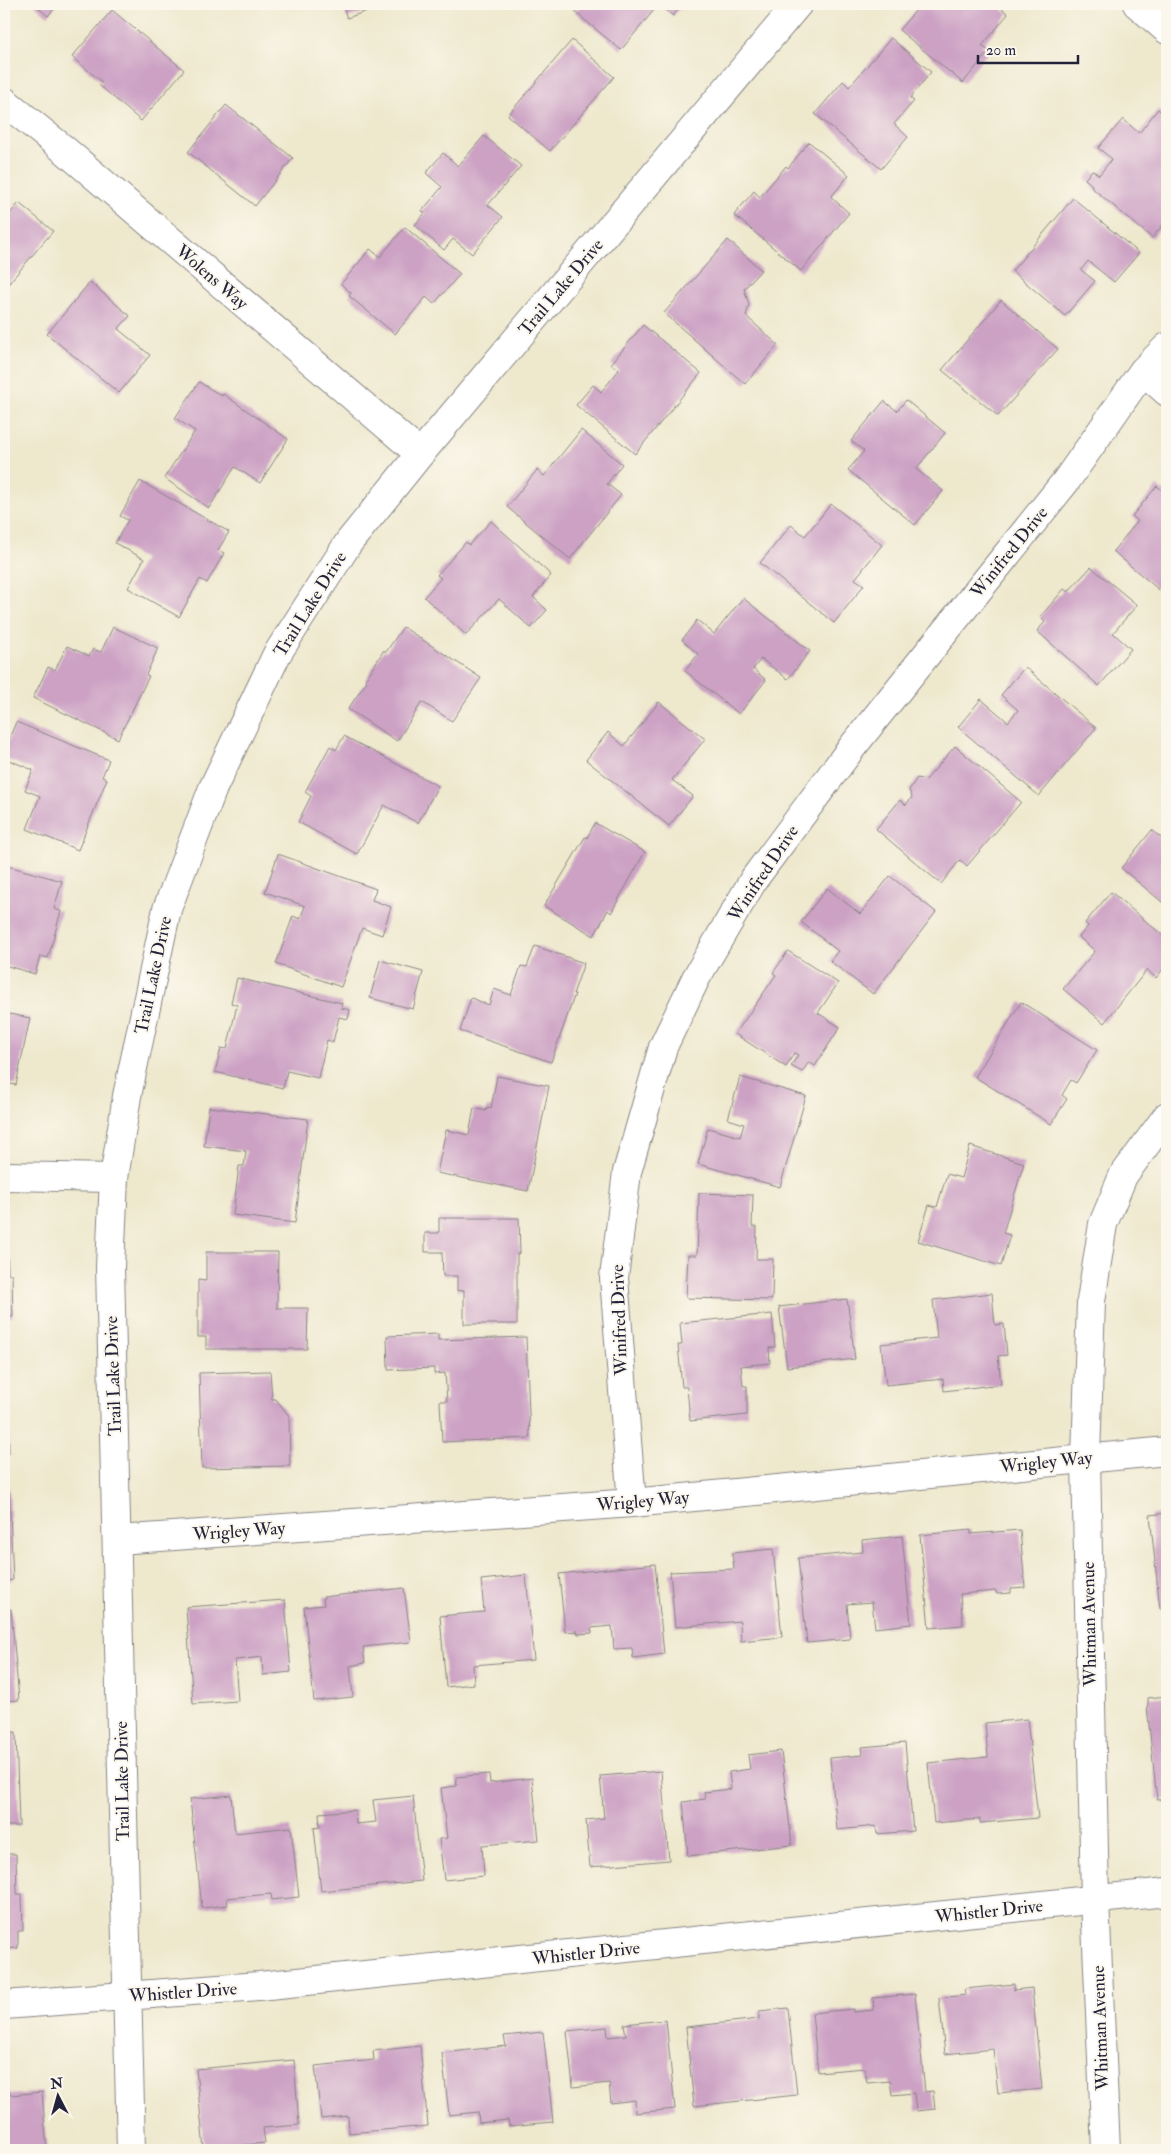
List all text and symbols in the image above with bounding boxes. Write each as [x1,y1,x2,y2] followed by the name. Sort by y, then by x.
[978,32,1078,64] scale bar
[986,41,1016,60] text: 20 m
[514,234,609,341] street label: Trail Lake Drive
[170,239,253,316] street label: Wolens Way
[965,502,1054,603] street label: Winifred Drive
[269,547,352,661] street label: Trail Lake Drive
[722,820,804,927] street label: Winifred Drive
[130,914,177,1036] street label: Trail Lake Drive
[606,1264,633,1377] street label: Winifred Drive
[100,1315,127,1436] street label: Trail Lake Drive
[998,1446,1094,1479] street label: Wrigley Way
[595,1486,691,1517] street label: Wrigley Way
[191,1517,287,1546] street label: Wrigley Way
[1077,1561,1102,1688] street label: Whitman Avenue
[110,1720,135,1841] street label: Trail Lake Drive
[933,1894,1045,1929] street label: Whistler Drive
[530,1936,642,1971] street label: Whistler Drive
[1087,1965,1114,2092] street label: Whitman Avenue
[127,1977,238,2008] street label: Whistler Drive
[32,2072,82,2122] north arrow
[49,2074,64,2093] text: N

